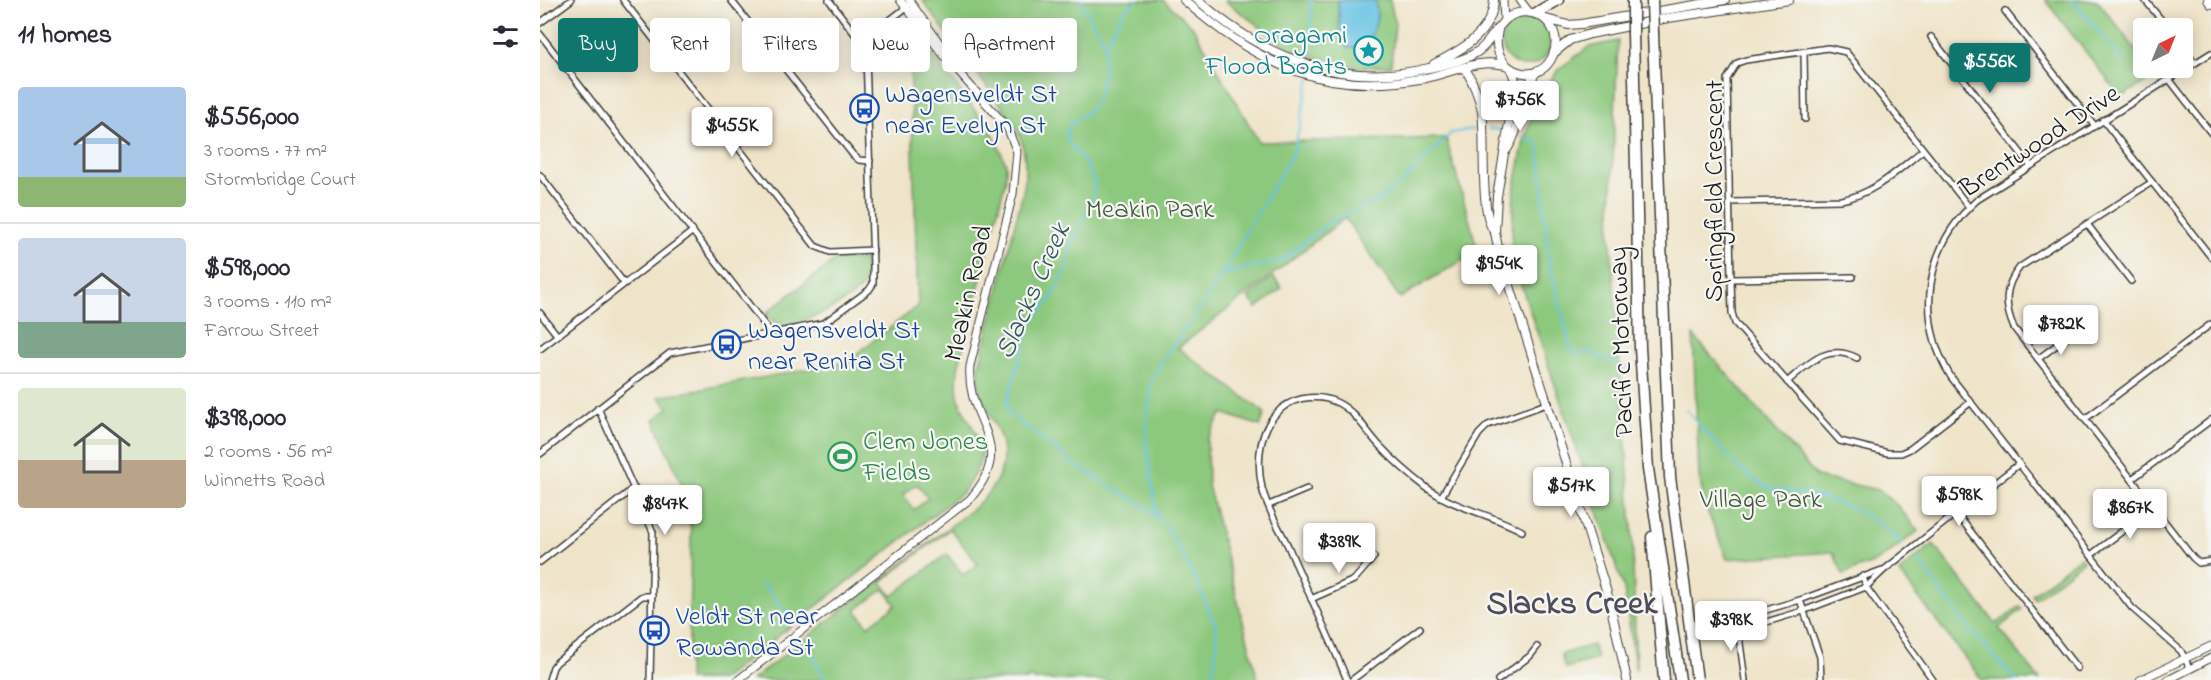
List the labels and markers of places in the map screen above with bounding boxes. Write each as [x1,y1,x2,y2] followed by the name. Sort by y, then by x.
[1204,17,1347,87] place label: Oragami Flood Boats
[1352,34,1384,66] place icon: Oragami Flood Boats
[1948,43,2032,94] pin: $556K
[885,76,1057,146] place label: Wagensveldt St near Evelyn St
[1478,81,1562,132] pin: $756K
[848,93,880,125] bus stop icon: Wagensveldt St near Evelyn St
[690,107,774,158] pin: $455K
[1457,245,1541,296] pin: $954K
[2019,305,2103,356] pin: $782K
[748,312,920,382] place label: Wagensveldt St near Renita St
[711,329,743,361] bus stop icon: Wagensveldt St near Renita St
[862,423,989,493] place label: Clem Jones Fields
[826,440,858,472] sports icon: Clem Jones Fields
[1529,467,1613,518] pin: $517K
[1917,476,2001,527] pin: $598K
[623,485,707,536] pin: $847K
[2088,489,2172,540] pin: $867K
[1297,523,1381,574] pin: $389K
[675,598,818,668] place label: Veldt St near Rowanda St
[1689,601,1773,652] pin: $398K
[639,615,671,647] bus stop icon: Veldt St near Rowanda St

